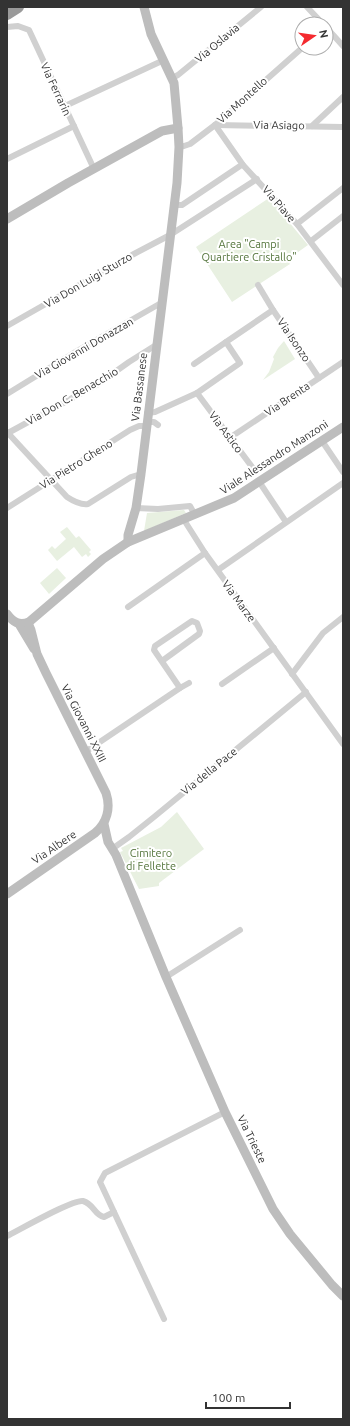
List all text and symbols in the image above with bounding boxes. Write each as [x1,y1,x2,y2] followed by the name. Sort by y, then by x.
[294,16,334,56] north arrow
[193,21,241,65] street label: Via Oslavia
[317,28,331,39] text: N
[38,61,74,117] street label: Via Ferrarin
[215,74,269,126] street label: Via Montello
[253,119,305,131] street label: Via Asiago
[260,183,298,225] street label: Via Piave
[201,238,297,263] park label: Area "Campi Quartiere Cristallo"
[42,250,134,310] street label: Via Don Luigi Sturzo
[33,315,135,381] street label: Via Giovanni Donazzan
[275,316,313,364] street label: Via Isonzo
[129,352,149,422] street label: Via Bassanese
[24,365,120,427] street label: Via Don C. Benacchio
[262,380,312,418] street label: Via Brenta
[207,409,245,455] street label: Via Astico
[218,418,330,496] street label: Viale Alessandro Manzoni
[37,437,115,491] street label: Via Pietro Gheno
[220,578,258,624] street label: Via Marze
[59,682,109,764] street label: Via Giovanni XXIII
[179,745,239,797] street label: Via della Pace
[30,828,78,866] street label: Via Albere
[126,847,176,872] park label: Cimitero di Fellette
[235,1113,269,1165] street label: Via Trieste
[206,1384,290,1410] scale bar
[212,1391,245,1404] text: 100 m

